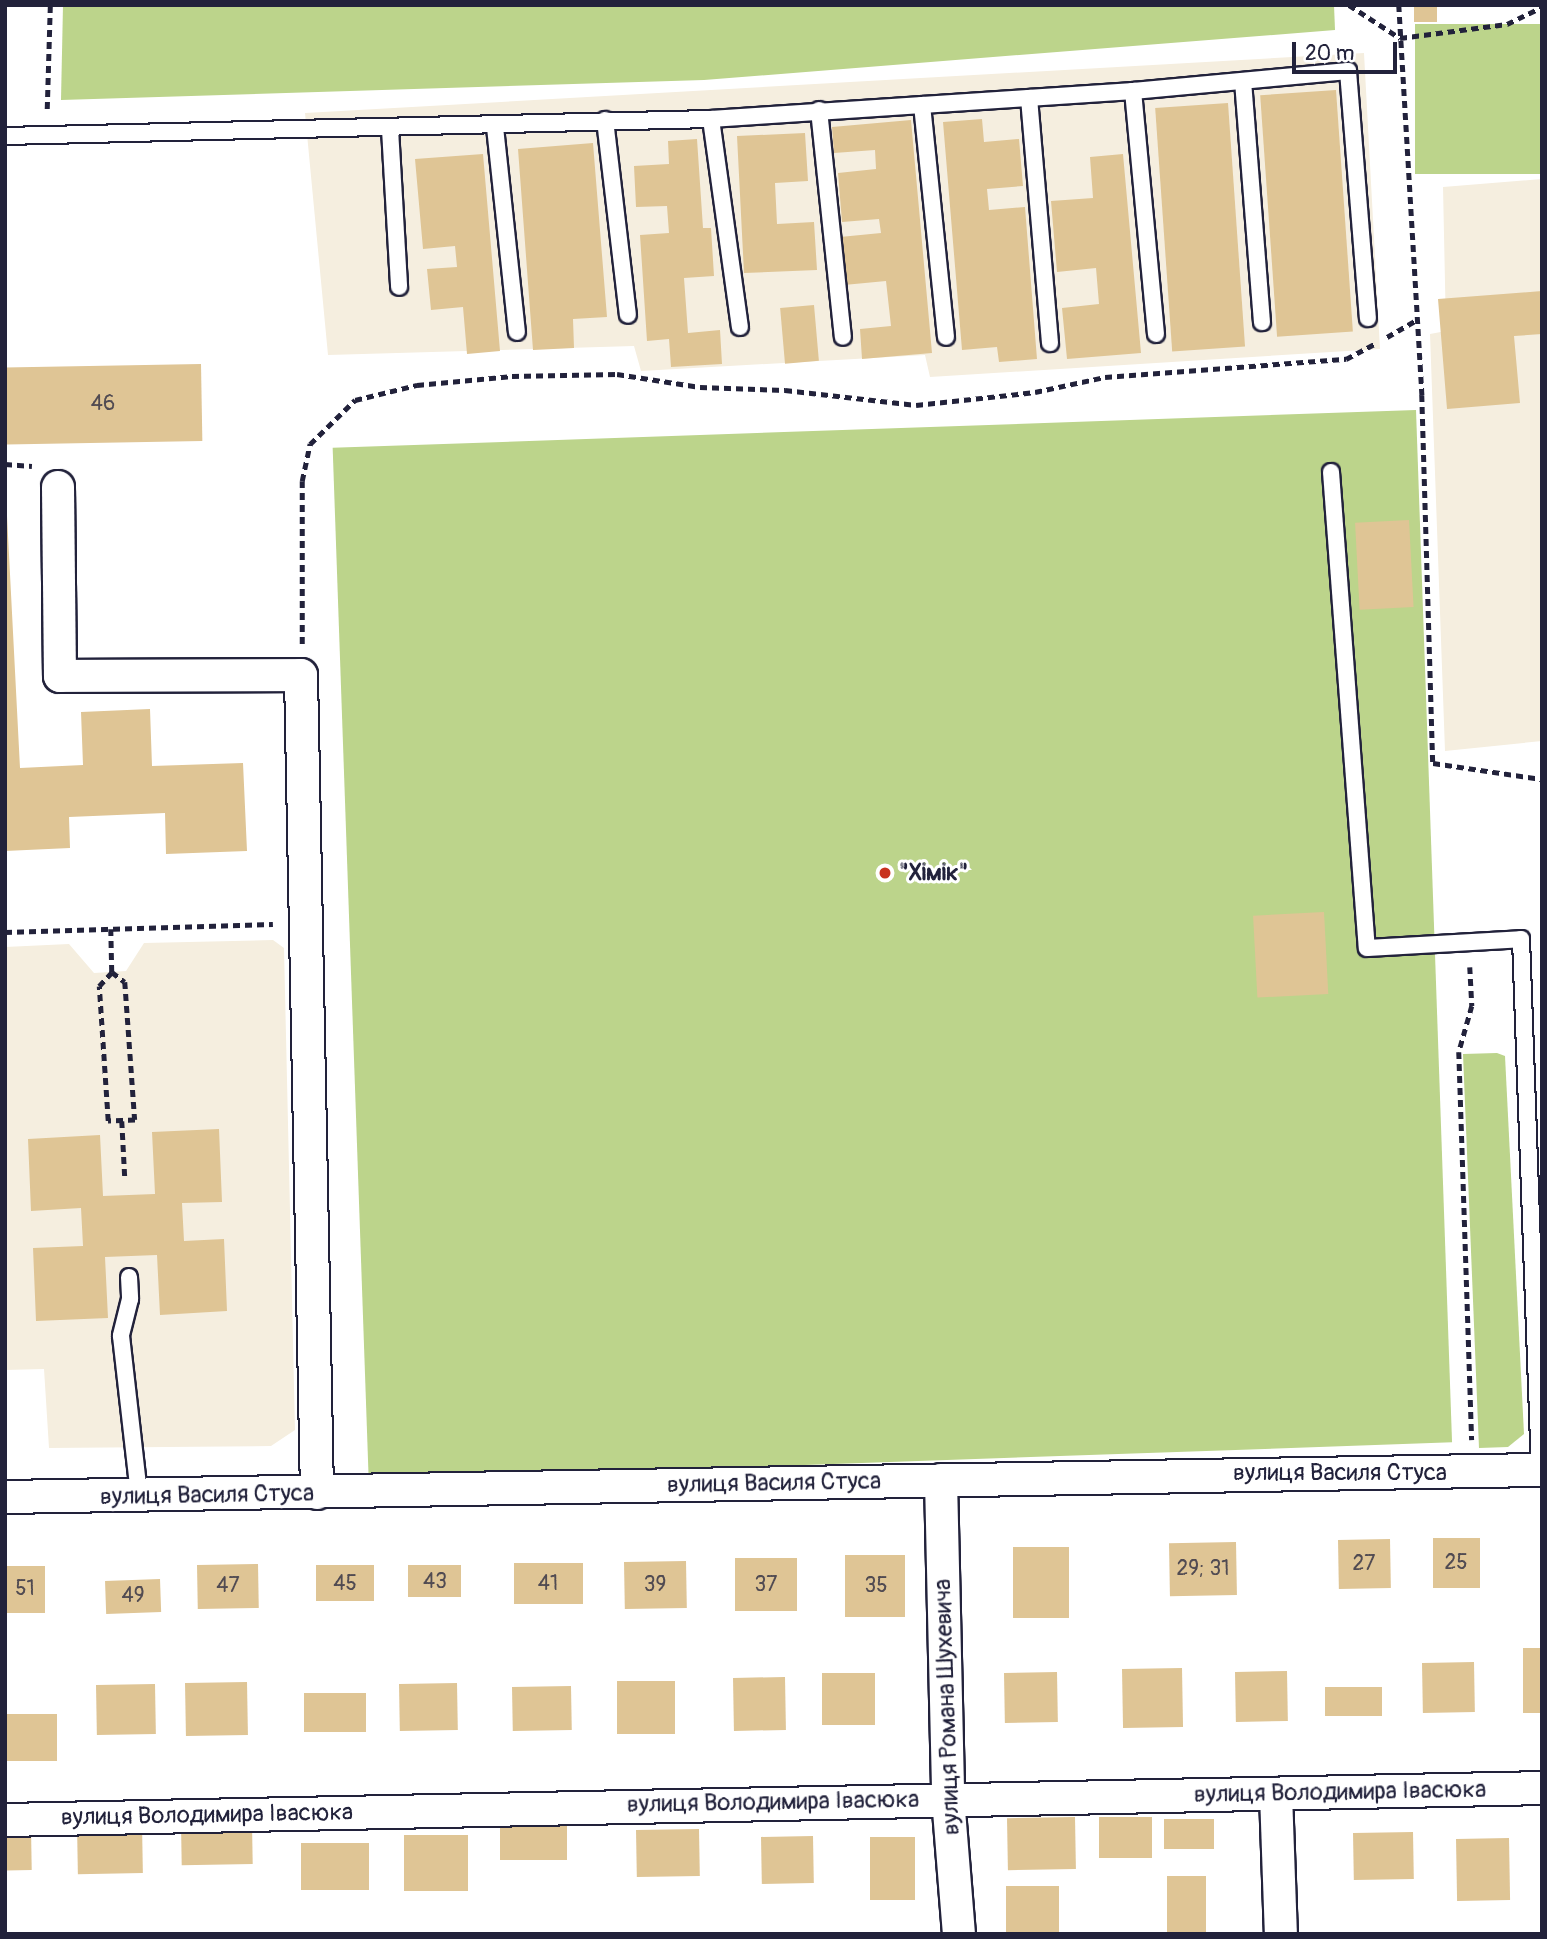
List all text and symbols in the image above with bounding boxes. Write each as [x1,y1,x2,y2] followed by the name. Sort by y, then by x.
[1295,28,1400,72] scale bar
[1305,40,1354,67] text: 20 m
[91,391,115,417] house number: 46
[899,859,968,887] place label: "Хімік"
[877,865,893,881] marker: "Хімік"
[1233,1459,1447,1487] street label: вулиця Василя Стуса
[667,1467,881,1499] street label: вулиця Василя Стуса
[100,1479,314,1511] street label: вулиця Василя Стуса
[1444,1550,1468,1576] house number: 25
[1353,1551,1375,1577] house number: 27
[1177,1556,1229,1582] house number: 29; 31
[423,1569,447,1595] house number: 43
[333,1571,357,1597] house number: 45
[538,1571,558,1597] house number: 41
[644,1572,666,1598] house number: 39
[755,1572,777,1598] house number: 37
[216,1573,240,1599] house number: 47
[864,1573,888,1599] house number: 35
[15,1576,35,1602] house number: 51
[928,1578,966,1836] street label: вулиця Романа Шухевича
[122,1583,144,1609] house number: 49
[1194,1775,1486,1809] street label: вулиця Володимира Івасюка
[627,1785,919,1819] street label: вулиця Володимира Івасюка
[61,1798,353,1832] street label: вулиця Володимира Івасюка

